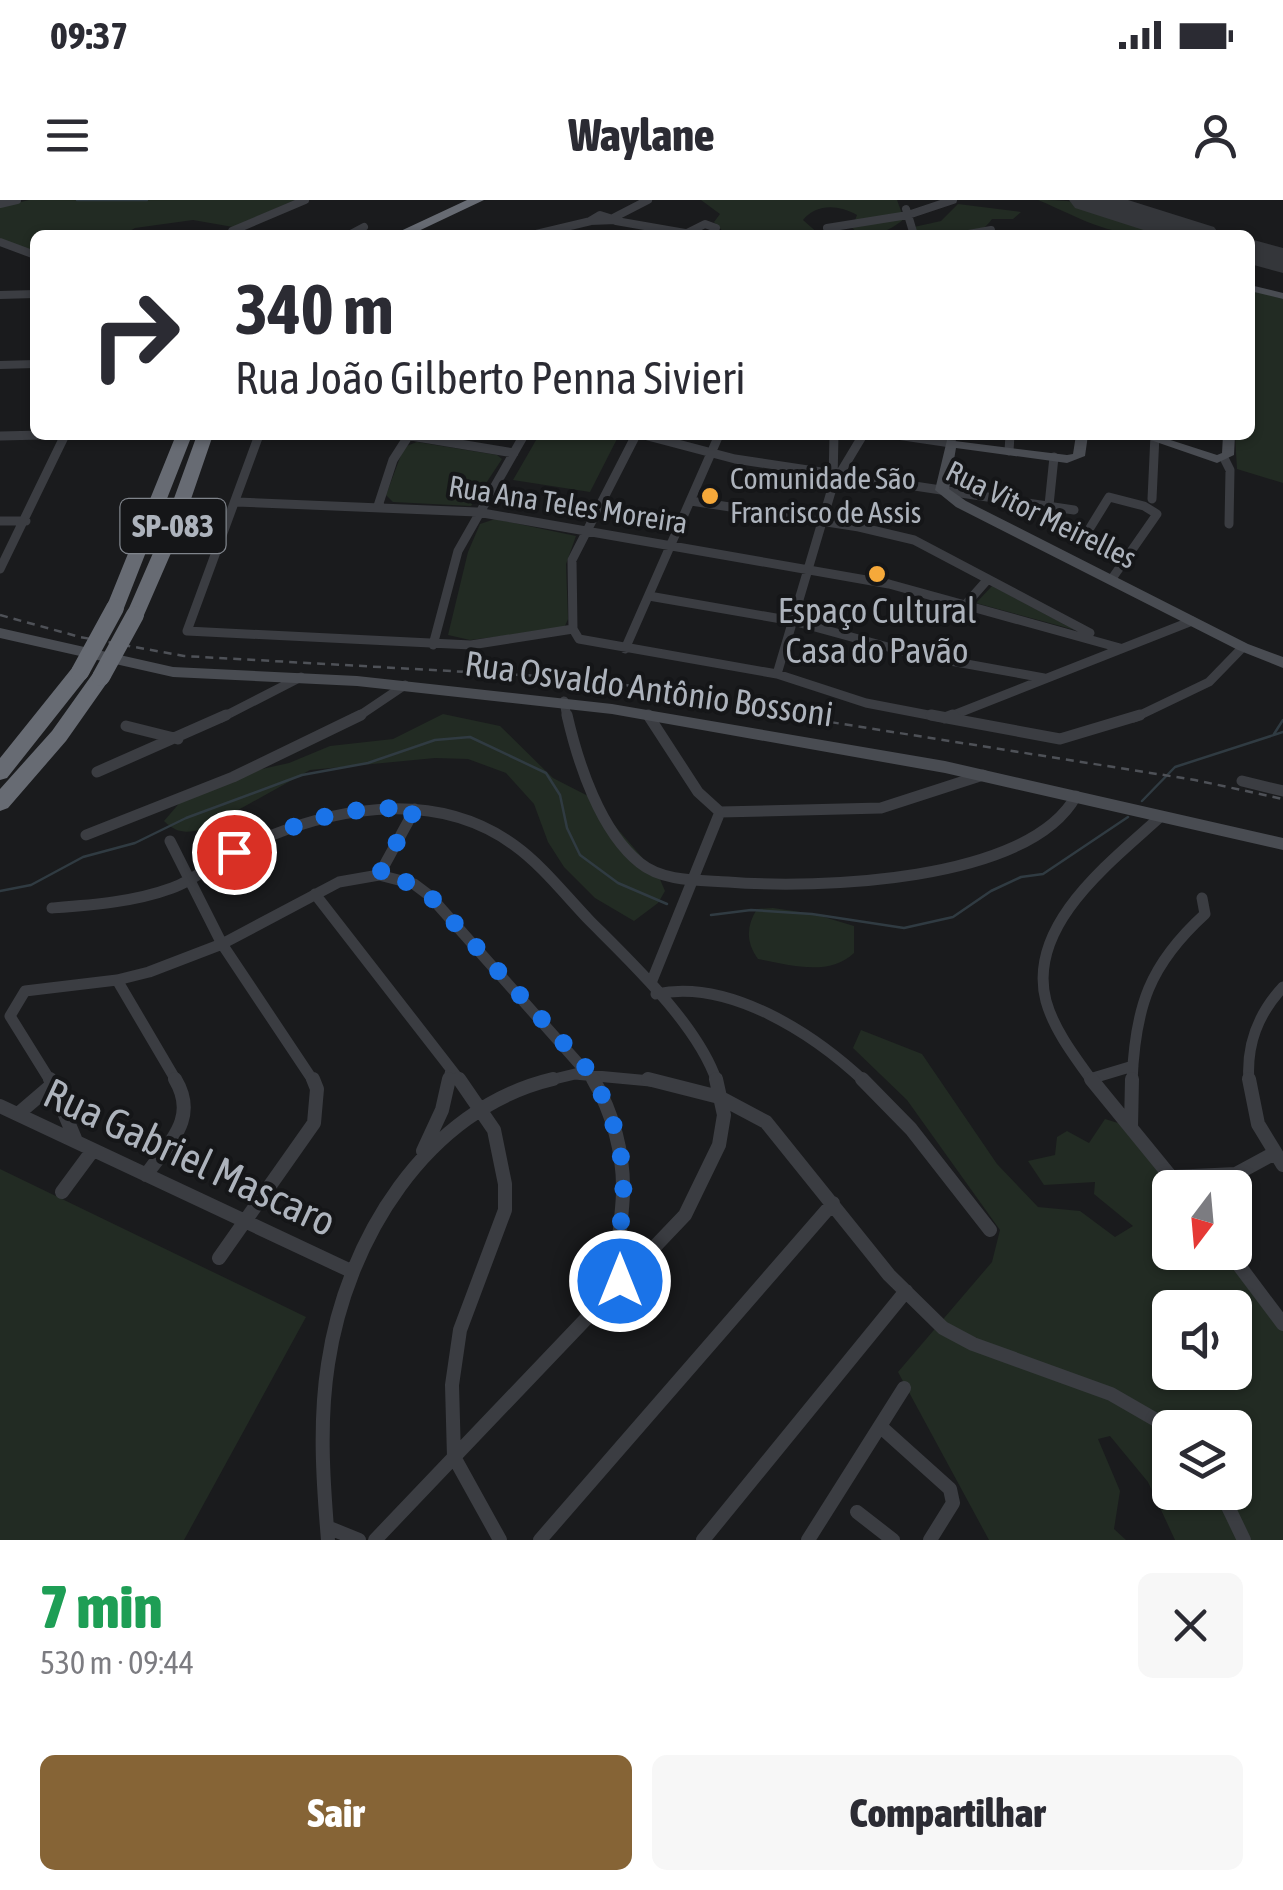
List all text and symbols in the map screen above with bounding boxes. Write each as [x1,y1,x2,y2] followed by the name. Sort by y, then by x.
[50,14,128,57] text: 09:37
[40,108,95,163] icon: menu
[1188,108,1243,163] icon: person
[569,109,714,161] text: Waylane
[235,269,394,349] text: 340 m
[70,270,200,400] icon: right
[235,352,746,404] text: Rua João Gilberto Penna Sivieri
[941,453,1142,575] street label: Rua Vitor Meirelles
[730,461,921,529] place label: Comunidade São Francisco de Assis
[446,468,690,540] street label: Rua Ana Teles Moreira
[699,485,721,507] marker: Comunidade São Francisco de Assis
[120,499,226,553] road number: SP-083
[866,563,888,585] marker: Espaço Cultural Casa do Pavão
[778,590,976,670] place label: Espaço Cultural Casa do Pavão
[463,642,836,734] street label: Rua Osvaldo Antônio Bossoni
[192,810,277,895] pin
[207,825,262,880] icon: arrive
[37,1068,343,1246] street label: Rua Gabriel Mascaro
[1152,1170,1252,1270] north arrow
[1152,1170,1252,1510] map controls
[568,1229,672,1333] position arrow
[1152,1290,1252,1390] button: sound
[1152,1410,1252,1510] button: layers
[40,1572,163,1641] text: 7 min
[1138,1573,1243,1678] button: close
[40,1644,194,1681] text: 530 m · 09:44
[40,1755,632,1870] button: Sair
[652,1755,1243,1870] button: Compartilhar

